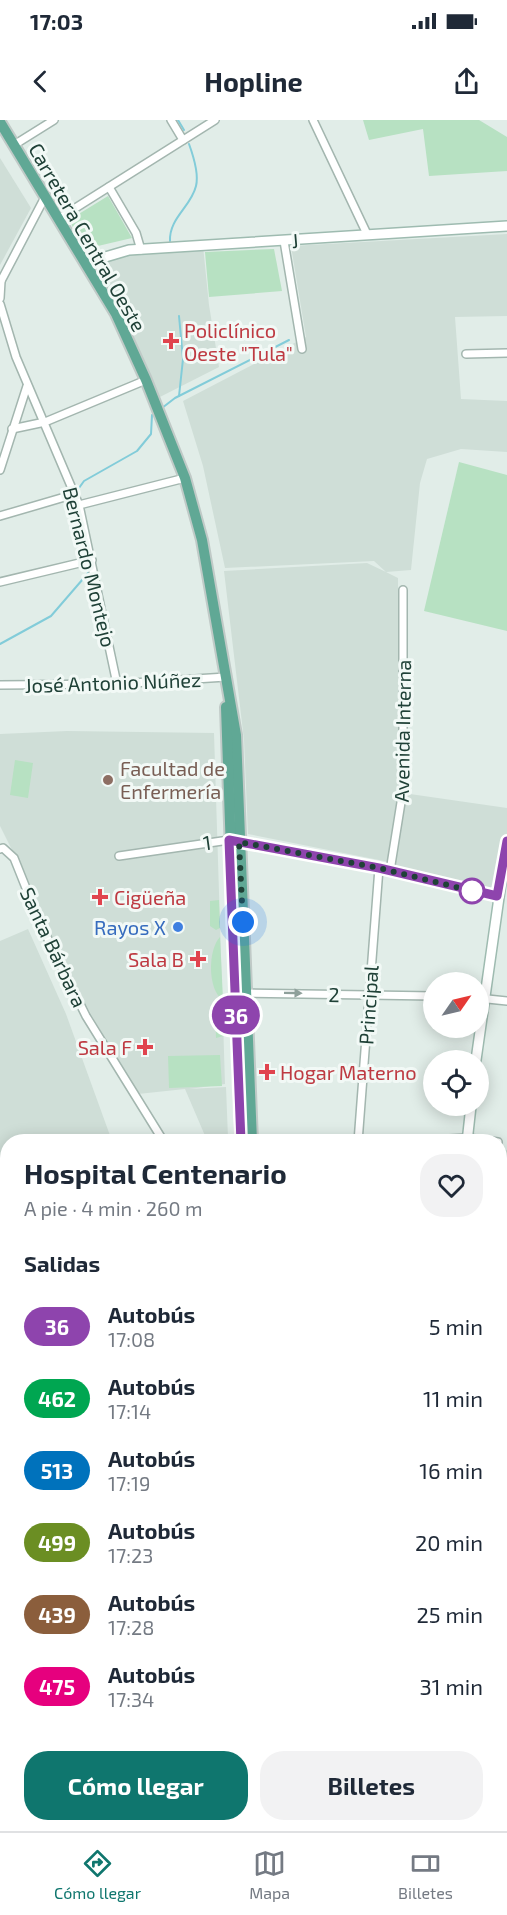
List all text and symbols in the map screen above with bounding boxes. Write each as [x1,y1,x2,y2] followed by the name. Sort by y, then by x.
[30,8,83,34] text: 17:03
[24,65,57,98] icon: back
[204,65,303,97] text: Hopline
[450,65,483,98] icon: share
[24,138,152,336] street label: Carretera Central Oeste
[291,228,299,252] street label: J
[184,318,293,365] place label: Policlínico Oeste "Tula"
[162,332,180,350] marker: Policlínico Oeste "Tula"
[59,484,121,650] street label: Bernardo Montejo
[389,660,415,802] street label: Avenida Interna
[24,667,202,697] street label: José Antonio Núñez
[120,756,225,803] place label: Facultad de Enfermería
[101,773,115,787] marker: Facultad de Enfermería
[201,830,213,854] street label: 1
[459,878,485,904] unlabelled marker
[16,883,92,1011] street label: Santa Bárbara
[114,885,186,909] place label: Cigüeña
[91,888,109,906] marker: Cigüeña
[228,907,258,937] your location
[94,915,166,939] place label: Rayos X
[171,920,185,934] marker: Rayos X
[128,947,184,971] place label: Sala B
[189,950,207,968] marker: Sala B
[353,964,383,1046] street label: Principal
[423,972,489,1038] north arrow
[423,972,489,1116] map controls
[328,982,340,1006] street label: 2
[284,988,303,998] one-way arrow
[209,996,263,1034] line badge: 36
[224,1003,248,1028] text: 36
[78,1035,132,1059] place label: Sala F
[136,1038,154,1056] marker: Sala F
[423,1050,489,1116] button: locate
[280,1060,417,1084] place label: Hogar Materno
[258,1063,276,1081] marker: Hogar Materno
[420,1154,483,1217] button: heart
[24,1156,287,1190] text: Hospital Centenario
[24,1196,203,1220] text: A pie · 4 min · 260 m
[24,1250,100,1276] text: Salidas
[108,1301,195,1327] text: Autobús
[429,1313,483,1339] text: 5 min
[45,1314,69,1339] text: 36
[108,1327,155,1351] text: 17:08
[108,1373,195,1399] text: Autobús
[423,1385,483,1411] text: 11 min
[38,1386,76,1411] text: 462
[108,1399,151,1423] text: 17:14
[108,1445,195,1471] text: Autobús
[419,1457,483,1483] text: 16 min
[41,1458,73,1483] text: 513
[108,1471,150,1495] text: 17:19
[108,1517,195,1543] text: Autobús
[415,1529,483,1555] text: 20 min
[38,1530,76,1555] text: 499
[108,1543,153,1567] text: 17:23
[108,1589,195,1615] text: Autobús
[416,1601,483,1627] text: 25 min
[38,1602,76,1627] text: 439
[108,1615,154,1639] text: 17:28
[108,1661,195,1687] text: Autobús
[420,1673,483,1699] text: 31 min
[39,1674,75,1699] text: 475
[108,1687,154,1711] text: 17:34
[24,1751,248,1820] button: Cómo llegar
[260,1751,483,1820] button: Billetes
[54,1847,141,1902] tab: Cómo llegar
[249,1847,290,1902] tab: Mapa
[398,1847,453,1902] tab: Billetes

